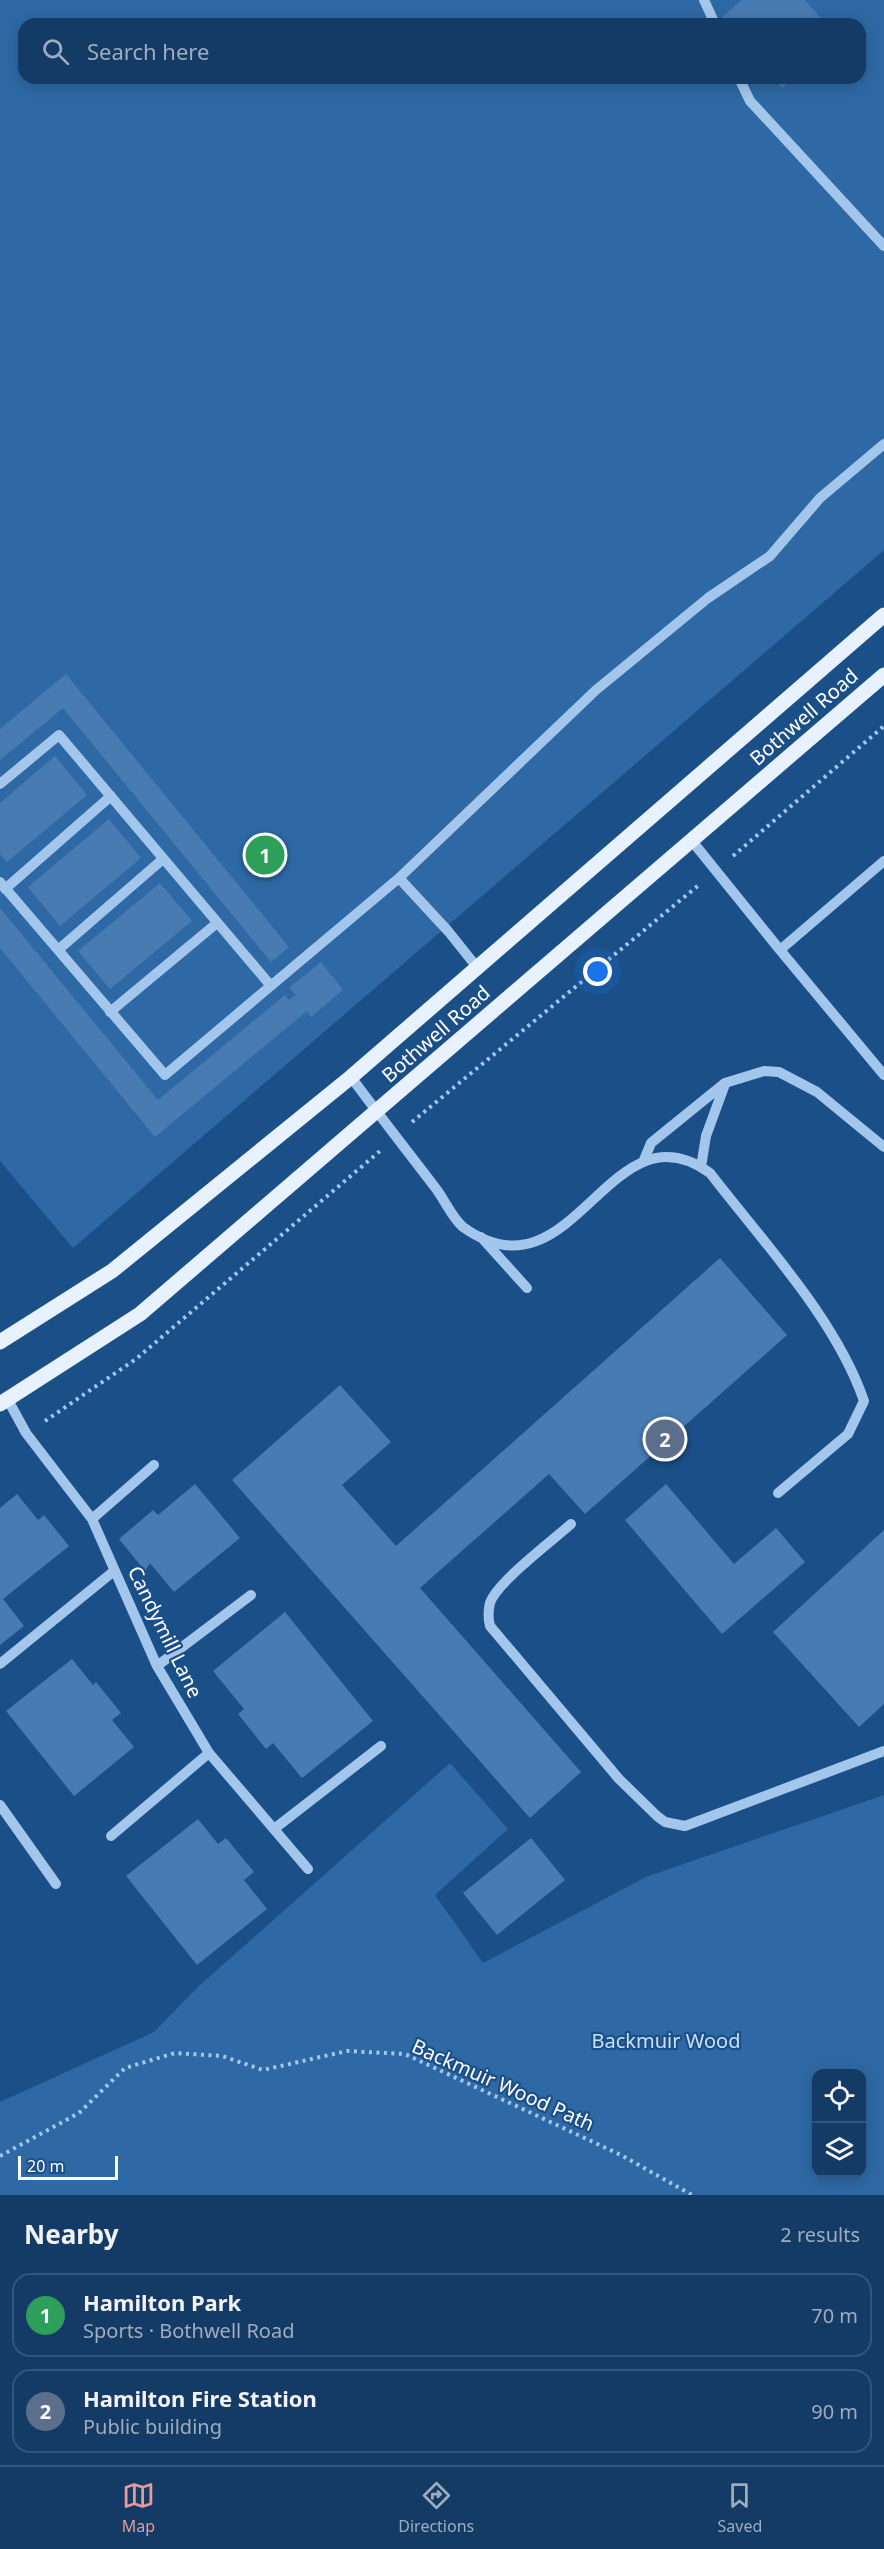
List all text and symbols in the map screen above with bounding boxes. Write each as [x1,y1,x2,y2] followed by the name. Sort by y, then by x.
[18,18,866,84] search box
[39,35,72,68] icon: search
[87,36,209,66] text: Search here
[744,662,864,771] street label: Bothwell Road
[246,832,284,878] pin: 1
[583,957,612,986] your location
[376,979,496,1088] street label: Bothwell Road
[646,1416,684,1462] pin: 2
[122,1561,209,1702] street label: Candymill Lane
[592,2027,740,2054] park label: Backmuir Wood
[408,2032,599,2137] street label: Backmuir Wood Path
[812,2069,866,2177] map controls
[812,2069,866,2123] button: locate
[812,2123,866,2177] button: layers
[18,2153,118,2180] scale bar
[27,2155,64,2177] text: 20 m
[24,2216,119,2252] text: Nearby
[780,2221,860,2248] text: 2 results
[83,2287,241,2317] text: Hamilton Park
[40,2302,51,2329] text: 1
[811,2302,858,2329] text: 70 m
[83,2317,294,2344] text: Sports · Bothwell Road
[83,2383,317,2413] text: Hamilton Fire Station
[40,2398,51,2425] text: 2
[811,2398,858,2425] text: 90 m
[83,2413,222,2440] text: Public building
[122,2479,155,2537] tab: Map
[398,2479,474,2537] tab: Directions
[718,2479,762,2537] tab: Saved

